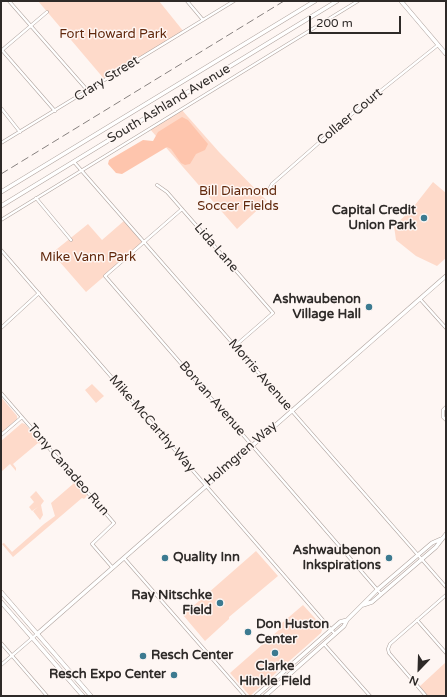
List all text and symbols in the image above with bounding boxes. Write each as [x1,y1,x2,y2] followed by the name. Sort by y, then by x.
[311,8,403,34] scale bar
[316,16,353,30] text: 200 m
[59,27,167,43] park label: Fort Howard Park
[72,53,142,105] street label: Crary Street
[105,61,233,147] street label: South Ashland Avenue
[314,85,386,149] street label: Collaer Court
[197,184,279,215] park label: Bill Diamond Soccer Fields
[332,203,416,234] place label: Capital Credit Union Park
[419,213,429,223] marker: Capital Credit Union Park
[191,220,241,276] street label: Lida Lane
[40,250,136,266] park label: Mike Vann Park
[273,292,361,323] place label: Ashwaubenon Village Hall
[364,302,374,312] marker: Ashwaubenon Village Hall
[225,336,295,414] street label: Morris Avenue
[175,358,249,440] street label: Borvan Avenue
[106,372,198,476] street label: Mike McCarthy Way
[201,418,281,490] street label: Holmgren Way
[24,421,112,519] street label: Tony Canadeo Run
[293,543,381,574] place label: Ashwaubenon Inkspirations
[173,550,240,566] place label: Quality Inn
[160,553,170,563] marker: Quality Inn
[384,553,394,563] marker: Ashwaubenon Inkspirations
[131,588,212,619] place label: Ray Nitschke Field
[215,598,225,608] marker: Ray Nitschke Field
[256,617,329,648] place label: Don Huston Center
[243,627,253,637] marker: Don Huston Center
[151,648,233,664] place label: Resch Center
[270,648,280,658] marker: Clarke Hinkle Field
[399,649,439,689] north arrow
[138,651,148,661] marker: Resch Center
[239,659,311,690] place label: Clarke Hinkle Field
[49,667,166,683] place label: Resch Expo Center
[169,670,179,680] marker: Resch Expo Center
[408,673,421,688] text: N

